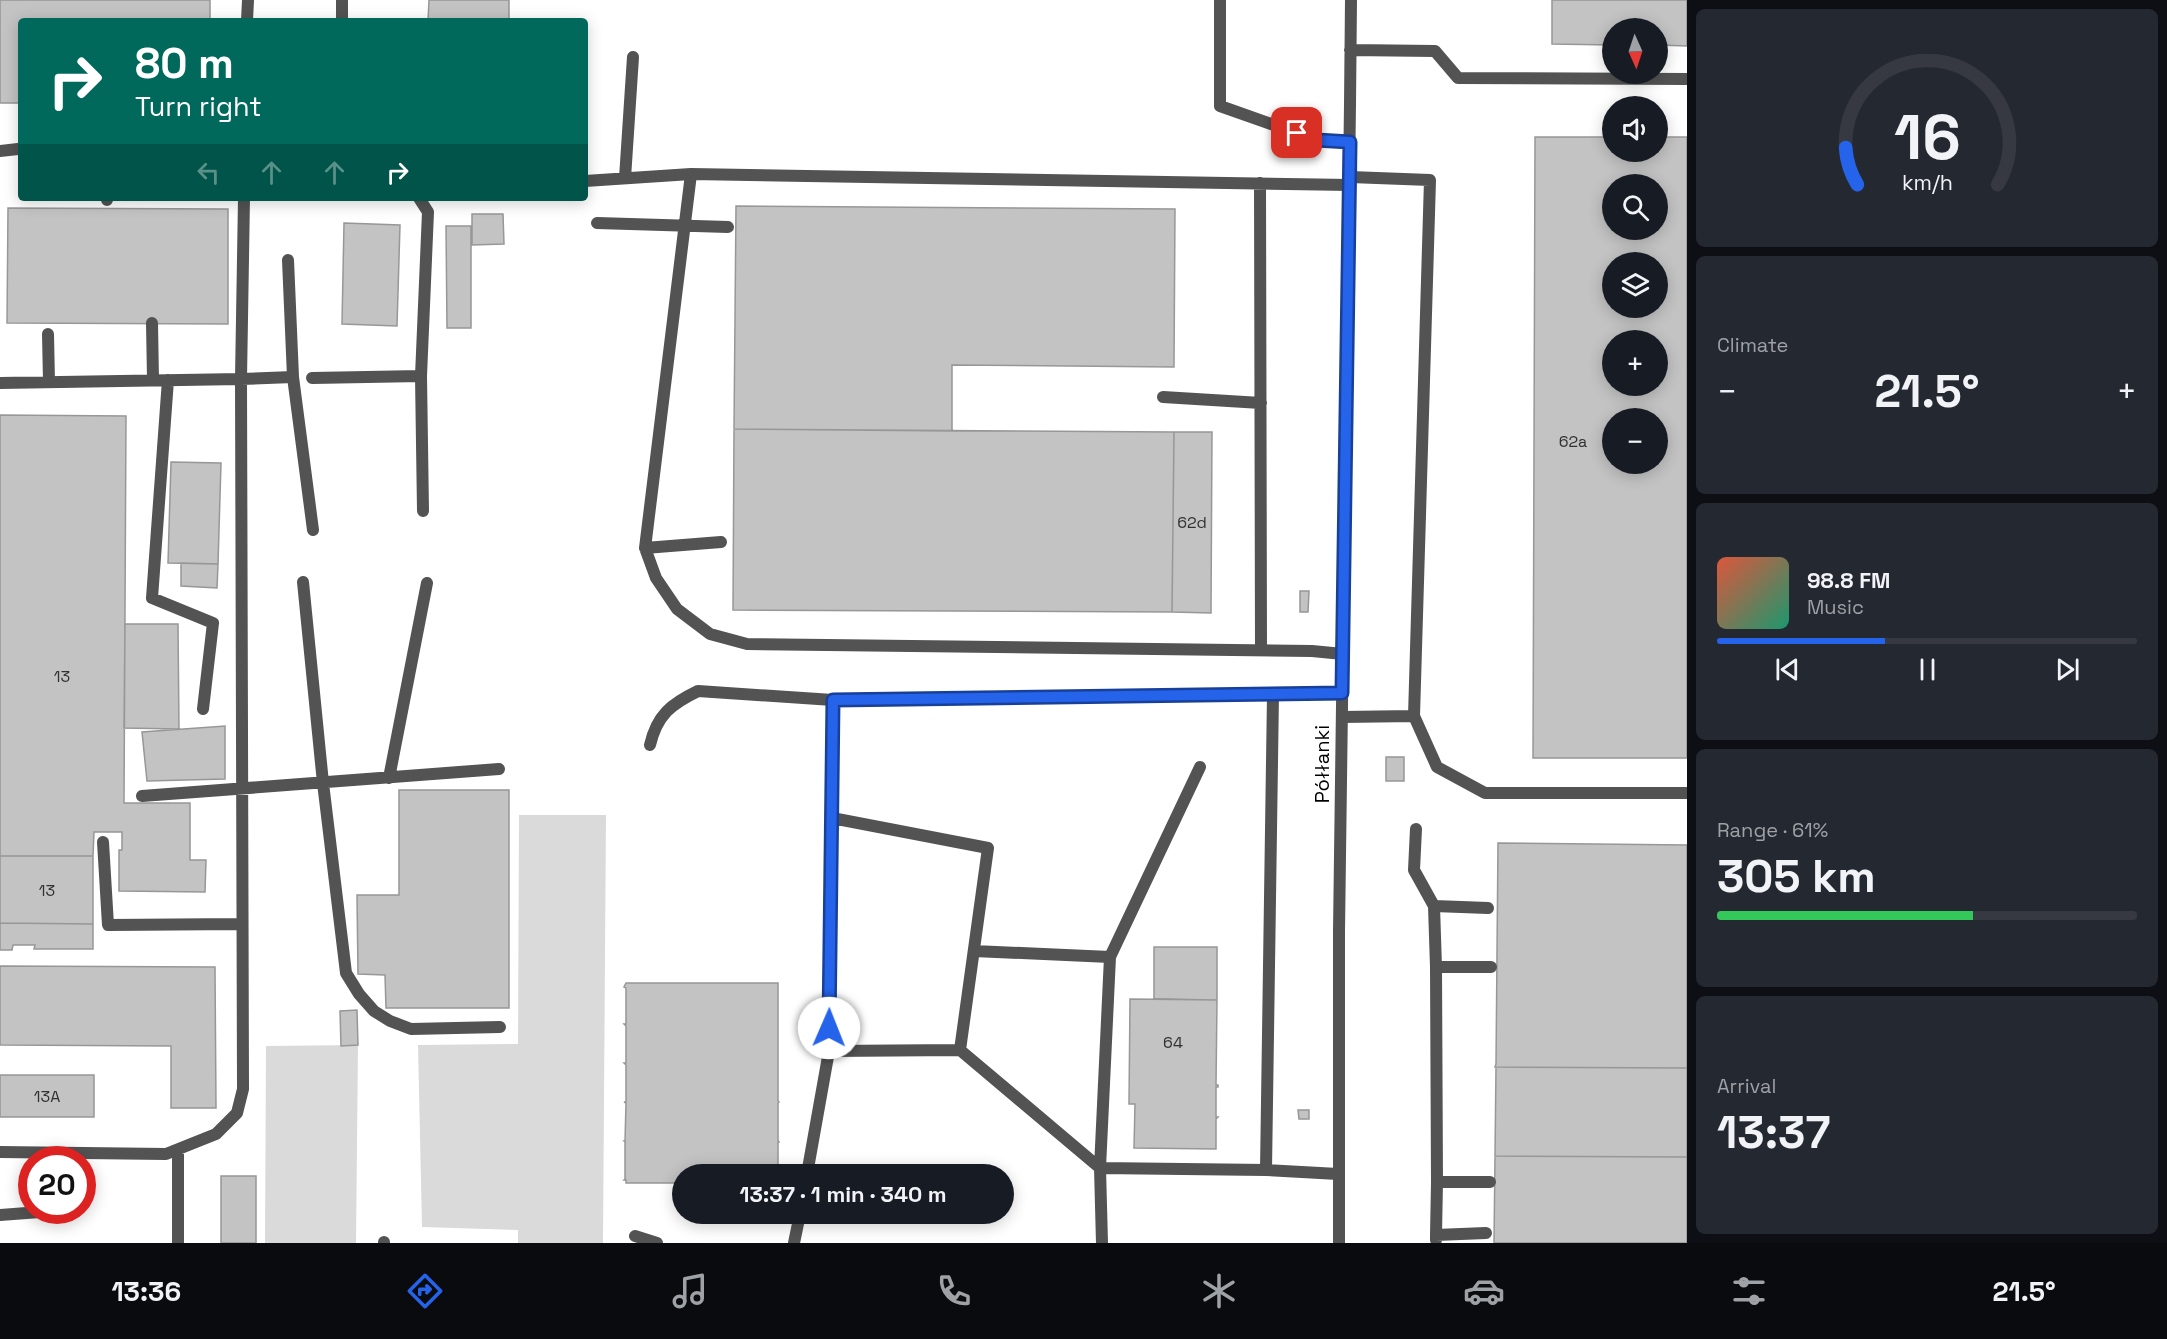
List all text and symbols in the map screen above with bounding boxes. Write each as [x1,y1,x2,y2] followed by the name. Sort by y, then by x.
[1602,18,1668,84] north arrow
[1602,18,1668,474] map controls
[135,37,234,90] text: 80 m
[36,42,114,120] icon: right
[135,89,262,124] text: Turn right
[1602,96,1668,162] button: sound
[1894,98,1960,177] text: 16
[1271,107,1322,158] pin
[1280,116,1313,149] icon: arrive
[192,156,225,189] icon: left
[255,156,288,189] icon: ahead
[318,156,351,189] icon: ahead
[381,156,414,189] icon: right
[1901,169,1953,196] text: km/h
[1602,174,1668,240] button: search
[1602,252,1668,318] button: layers
[1602,330,1668,396] button: +
[1717,332,1788,358] text: Climate
[1874,363,1980,420] text: 21.5°
[1717,371,1737,413] text: −
[2117,371,2137,413] text: +
[1602,408,1668,474] button: −
[1559,431,1587,452] house number: 62a
[1177,512,1207,533] house number: 62d
[1807,566,1890,594] text: 98.8 FM
[1807,594,1864,620] text: Music
[1771,653,1804,686] icon: previous
[1911,653,1944,686] icon: pause
[2051,653,2084,686] icon: next
[54,666,70,687] house number: 13
[1309,725,1335,803] street label: Półłanki
[1717,817,1828,843] text: Range · 61%
[1717,848,1876,905] text: 305 km
[39,880,55,901] house number: 13
[797,996,861,1060] position arrow
[1163,1032,1183,1053] house number: 64
[1717,1073,1776,1099] text: Arrival
[34,1086,60,1107] house number: 13A
[1717,1104,1830,1161] text: 13:37
[18,1146,96,1224] speed limit sign: 20
[739,1180,947,1208] text: 13:37 · 1 min · 340 m
[404,1270,446,1312] icon: directions
[669,1270,711,1312] icon: music
[933,1270,975,1312] icon: phone
[1198,1270,1240,1312] icon: climate
[1463,1270,1505,1312] icon: car
[1728,1270,1770,1312] icon: filters
[111,1274,181,1309] text: 13:36
[1992,1274,2056,1309] text: 21.5°

